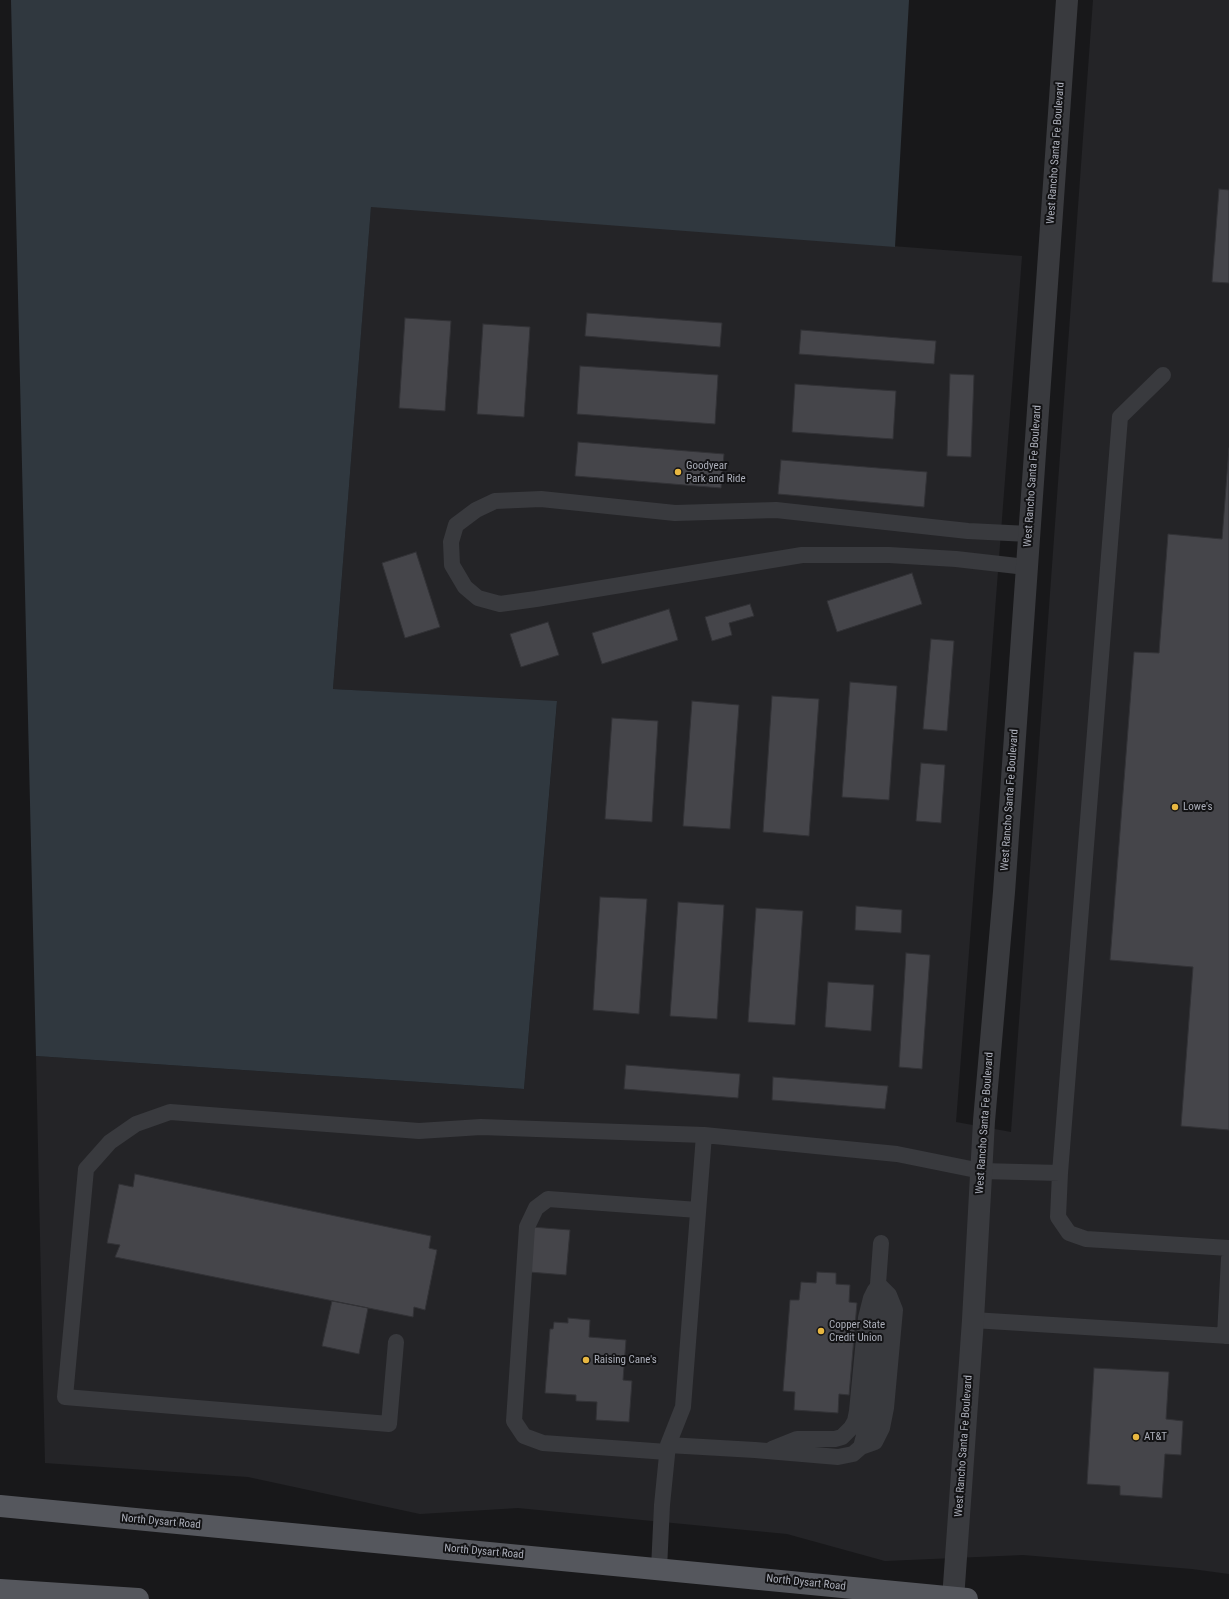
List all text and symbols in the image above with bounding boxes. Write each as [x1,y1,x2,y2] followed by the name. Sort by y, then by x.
[1044,82,1068,224] street label: West Rancho Santa Fe Boulevard
[1021,405,1045,547] street label: West Rancho Santa Fe Boulevard
[686,459,746,485] place label: Goodyear Park and Ride
[673,467,683,477] marker: Goodyear Park and Ride
[998,729,1022,871] street label: West Rancho Santa Fe Boulevard
[1183,800,1212,814] place label: Lowe's
[1170,802,1180,812] marker: Lowe's
[973,1052,997,1194] street label: West Rancho Santa Fe Boulevard
[829,1318,885,1344] place label: Copper State Credit Union
[816,1326,826,1336] marker: Copper State Credit Union
[594,1353,657,1367] place label: Raising Cane's
[581,1355,591,1365] marker: Raising Cane's
[952,1375,976,1517] street label: West Rancho Santa Fe Boulevard
[1144,1430,1167,1444] place label: AT&T
[1131,1432,1141,1442] marker: AT&T
[121,1512,201,1532] street label: North Dysart Road
[444,1542,524,1562] street label: North Dysart Road
[766,1572,846,1594] street label: North Dysart Road

